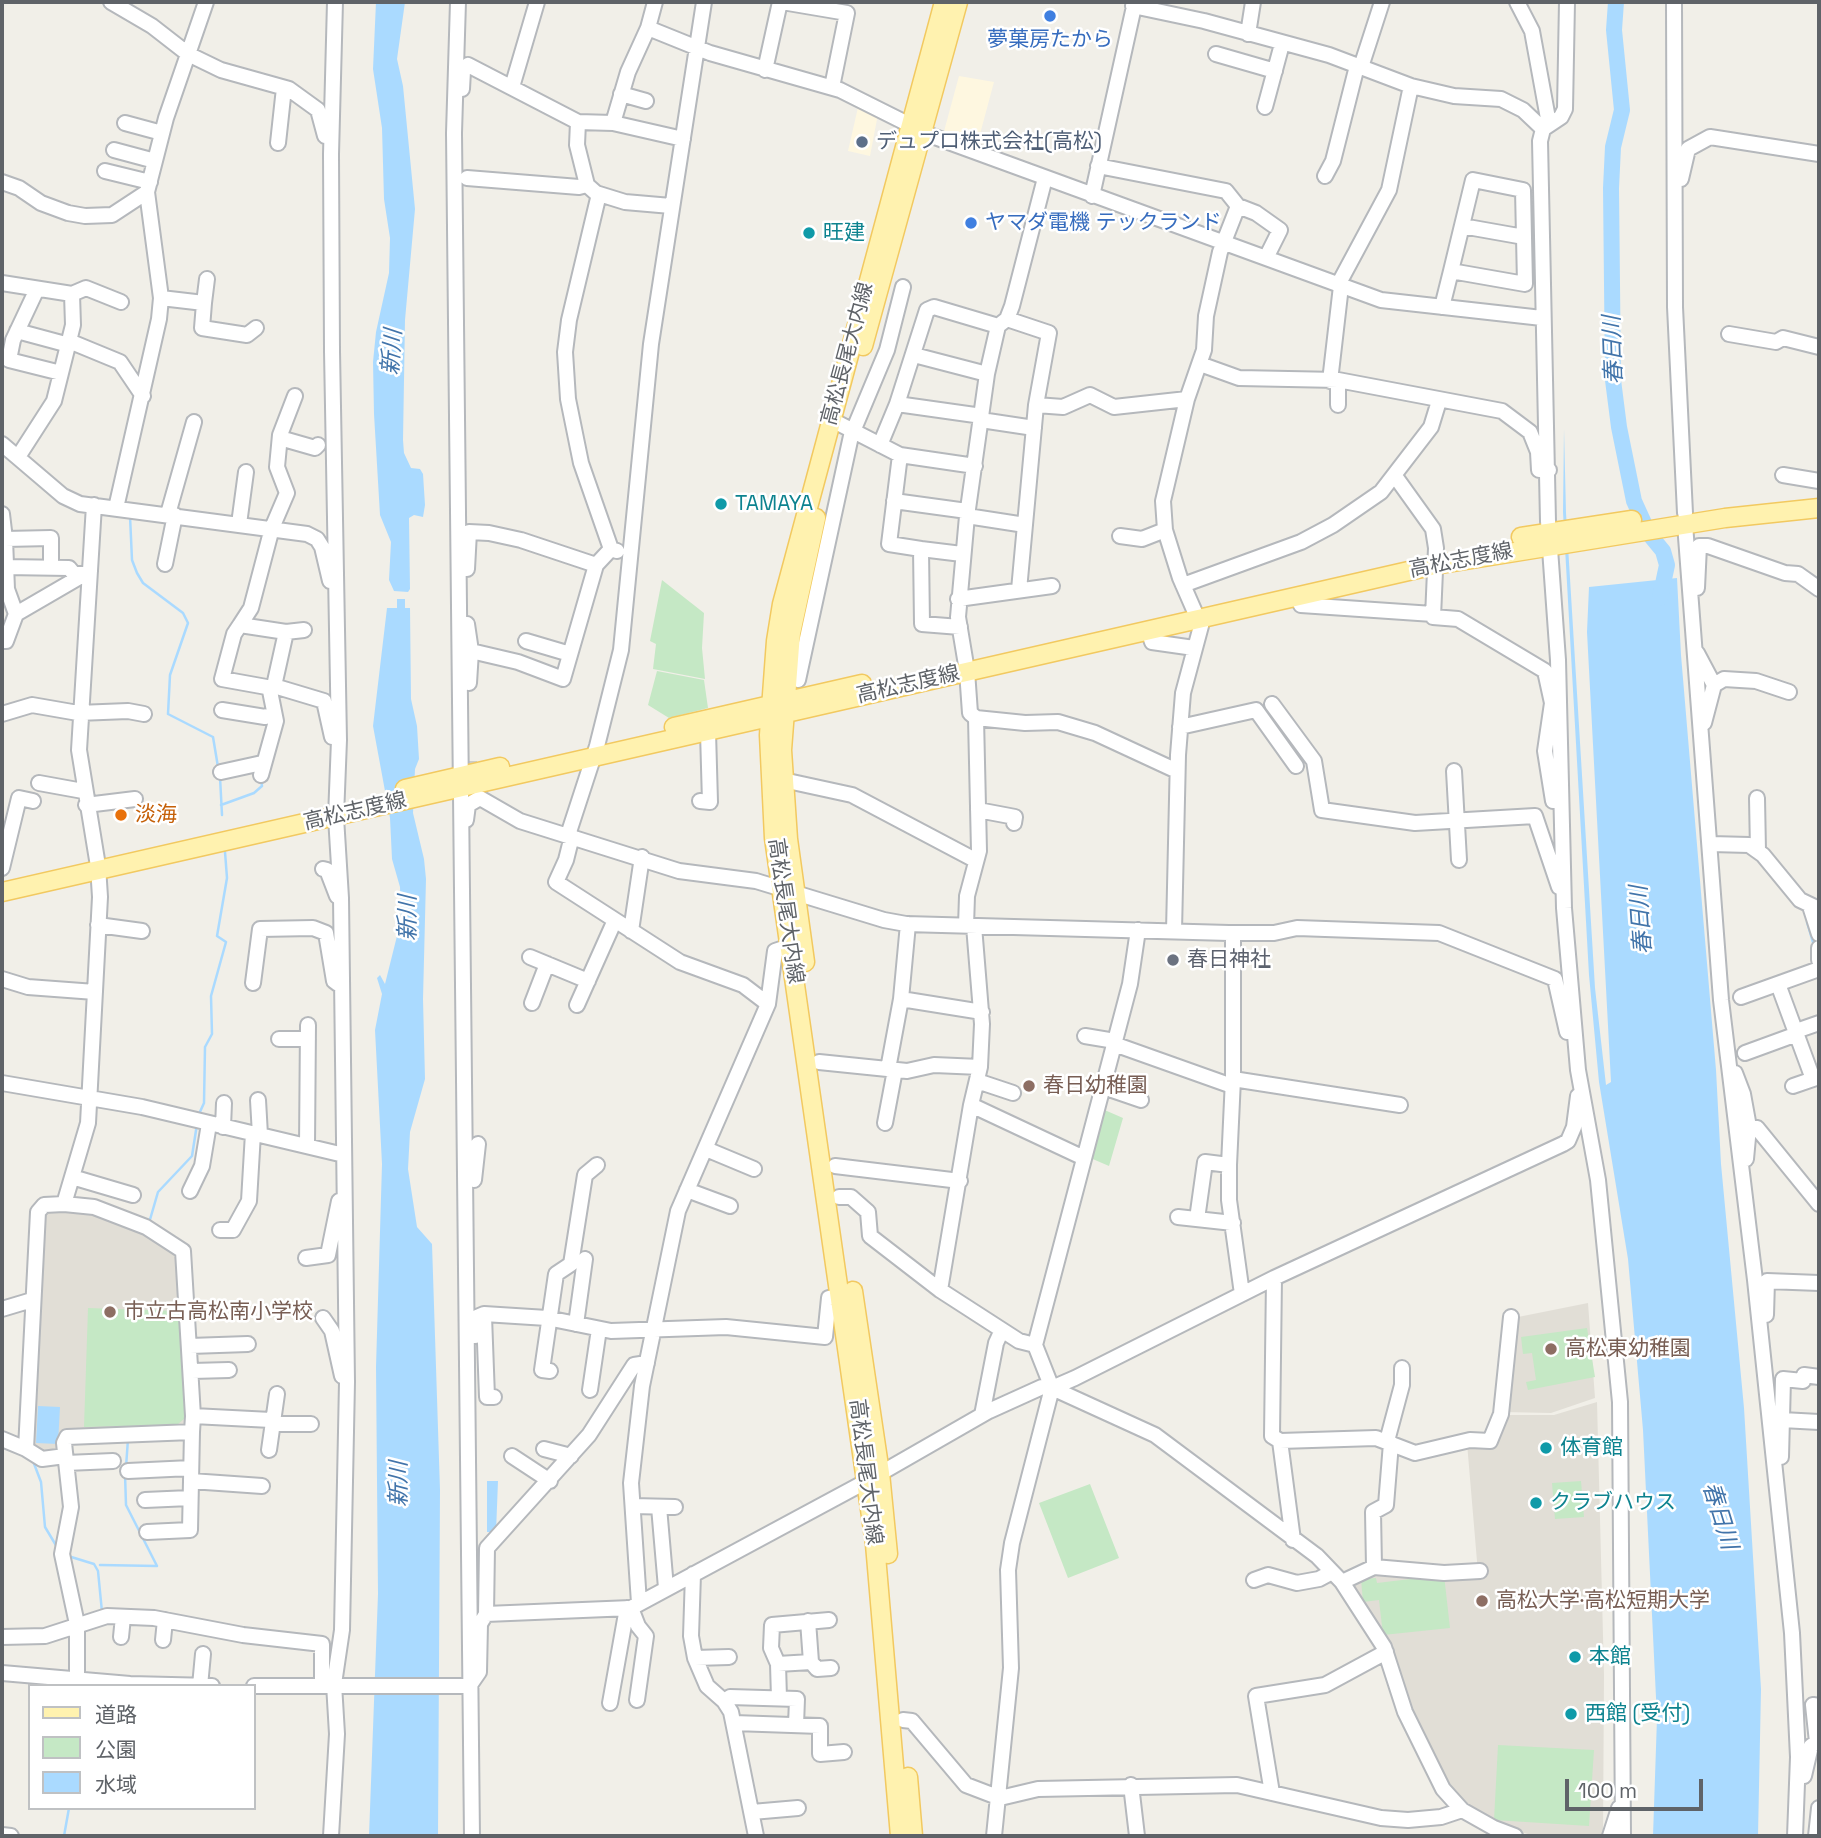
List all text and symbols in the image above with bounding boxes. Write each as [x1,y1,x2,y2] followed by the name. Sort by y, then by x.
[1042,8,1058,24] marker: 夢菓房たから
[987,27,1113,53] place label: 夢菓房たから
[876,129,1102,155] place label: デュプロ株式会社(高松)
[854,134,870,150] marker: デュプロ株式会社(高松)
[985,210,1221,236] place label: ヤマダ電機 テックランド
[963,215,979,231] marker: ヤマダ電機 テックランド
[823,220,865,246] place label: 旺建
[801,225,817,241] marker: 旺建
[817,280,879,428] street label: 高松長尾大内線
[1599,315,1629,385] water label: 春日川
[378,328,408,376] water label: 新川
[735,491,813,517] place label: TAMAYA
[713,496,729,512] marker: TAMAYA
[1407,539,1515,583] street label: 高松志度線
[854,661,962,709] street label: 高松志度線
[301,788,409,836] street label: 高松志度線
[135,802,177,828] place label: 淡海
[113,807,129,823] marker: 淡海
[762,836,808,986] street label: 高松長尾大内線
[1626,885,1658,955] water label: 春日川
[395,895,423,941] water label: 新川
[1187,947,1271,973] place label: 春日神社
[1165,952,1181,968] marker: 春日神社
[1043,1073,1148,1099] place label: 春日幼稚園
[1021,1078,1037,1094] marker: 春日幼稚園
[124,1299,313,1325] place label: 市立古高松南小学校
[102,1304,118,1320] marker: 市立古高松南小学校
[1565,1336,1691,1362] place label: 高松東幼稚園
[1543,1341,1559,1357] marker: 高松東幼稚園
[844,1398,886,1546] street label: 高松長尾大内線
[1560,1435,1623,1461] place label: 体育館
[1538,1440,1554,1456] marker: 体育館
[386,1461,414,1507] water label: 新川
[1696,1479,1742,1553] water label: 春日川
[1550,1490,1676,1516] place label: クラブハウス
[1528,1495,1544,1511] marker: クラブハウス
[1496,1588,1710,1614] place label: 高松大学·高松短期大学
[1474,1593,1490,1609] marker: 高松大学·高松短期大学
[1589,1644,1631,1670] place label: 本館
[1567,1649,1583,1665] marker: 本館
[28,1684,256,1810] legend
[95,1701,137,1728] text: 道路
[1585,1701,1690,1727] place label: 西館 (受付)
[1563,1706,1579,1722] marker: 西館 (受付)
[95,1736,137,1763] text: 公園
[1569,1764,1707,1808] scale bar
[95,1771,137,1798] text: 水域
[1578,1777,1637,1804] text: 100 m

